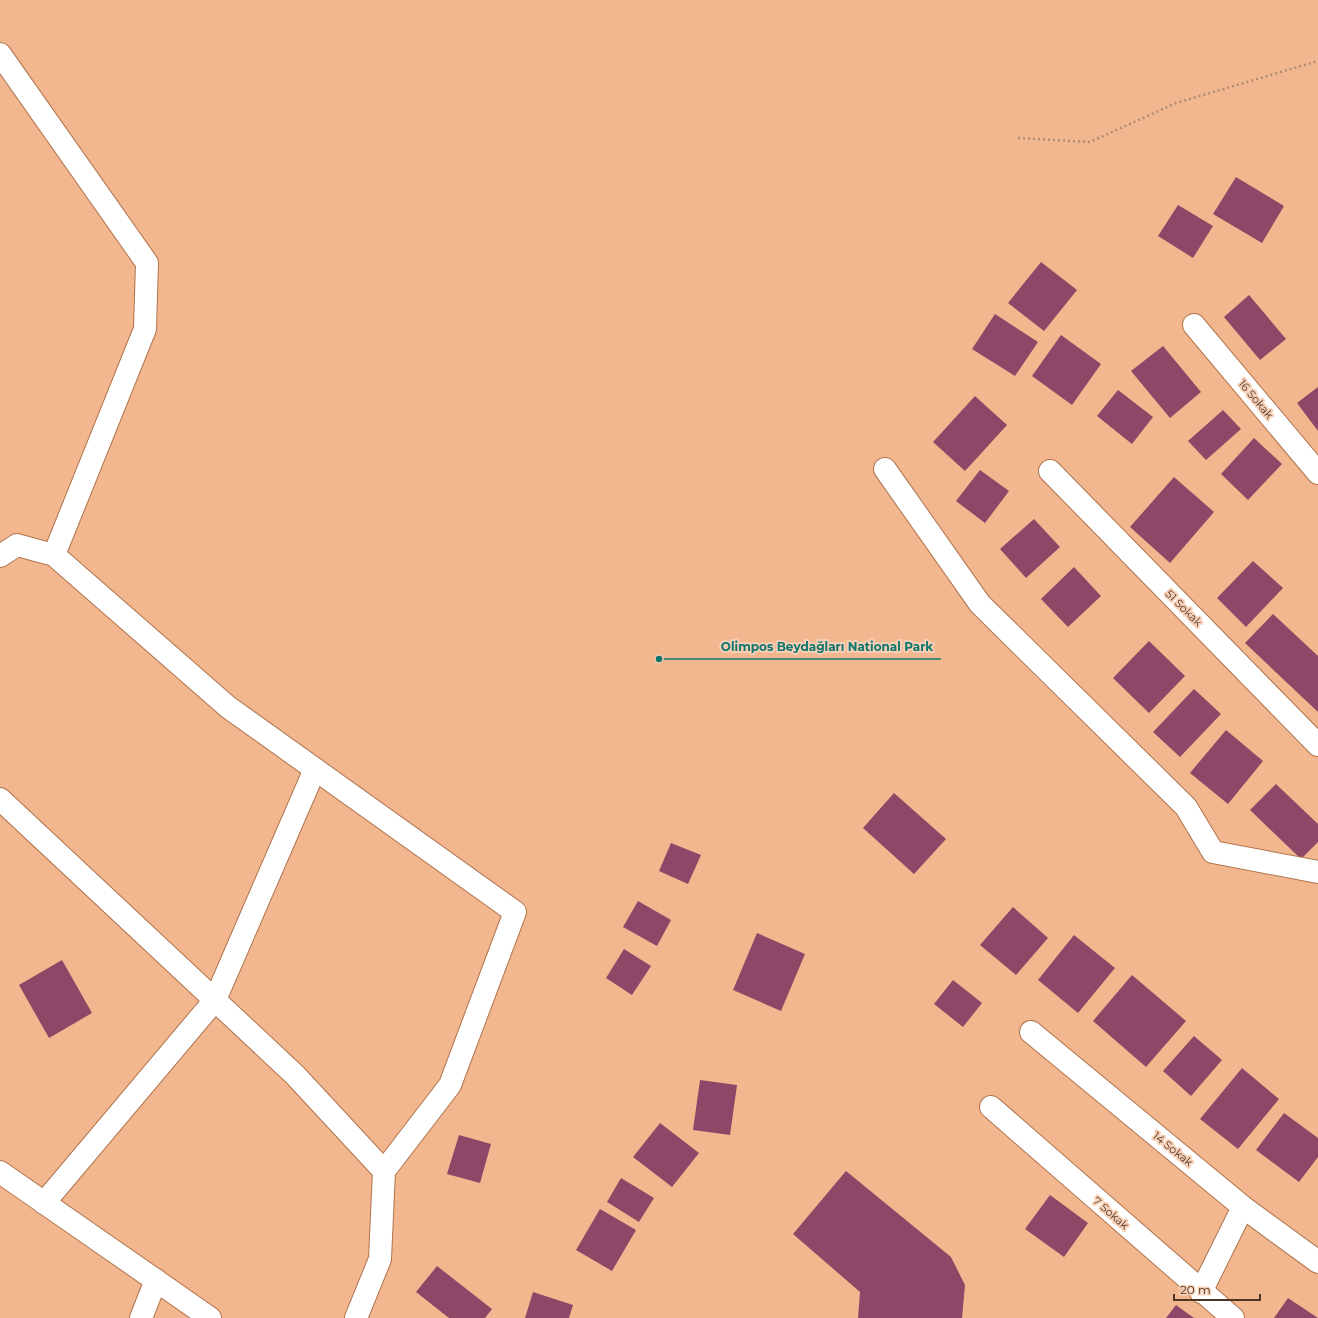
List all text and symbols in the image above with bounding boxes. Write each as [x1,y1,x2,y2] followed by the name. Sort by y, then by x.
[1236,377,1277,422] street label: 16 Sokak
[1163,587,1206,630] street label: 51 Sokak
[713,635,941,659] callout: Olimpos Beydağları National Park
[721,639,933,654] text: Olimpos Beydağları National Park
[1150,1129,1196,1170] street label: 14 Sokak
[1090,1194,1132,1233] street label: 7 Sokak
[1174,1276,1260,1302] scale bar
[1180,1282,1211,1297] text: 20 m

